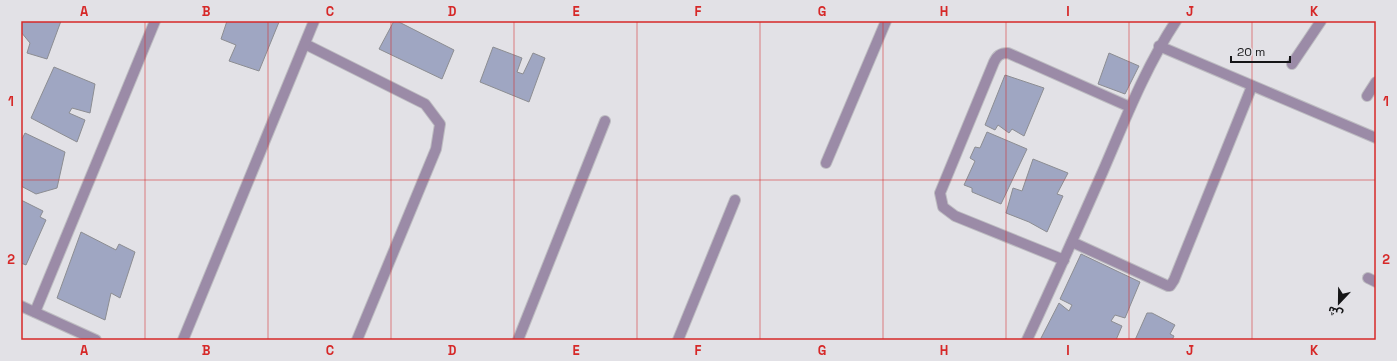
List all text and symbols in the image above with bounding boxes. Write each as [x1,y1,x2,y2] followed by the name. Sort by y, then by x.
[80,3,89,20] text: A
[202,3,211,20] text: B
[326,3,334,20] text: C
[448,3,457,20] text: D
[572,3,580,20] text: E
[695,3,702,20] text: F
[818,3,826,20] text: G
[940,3,948,20] text: H
[1066,3,1070,20] text: I
[1186,3,1194,20] text: J
[1310,3,1319,20] text: K
[1231,38,1290,64] scale bar
[1237,44,1265,60] text: 20 m
[8,93,14,110] text: 1
[1383,93,1389,110] text: 1
[7,251,15,268] text: 2
[1382,251,1390,268] text: 2
[1319,283,1359,323] north arrow
[1326,303,1345,322] text: ش
[80,342,89,359] text: A
[202,342,211,359] text: B
[326,342,334,359] text: C
[448,342,457,359] text: D
[572,342,580,359] text: E
[695,342,702,359] text: F
[818,342,826,359] text: G
[940,342,948,359] text: H
[1066,342,1070,359] text: I
[1186,342,1194,359] text: J
[1310,342,1319,359] text: K

